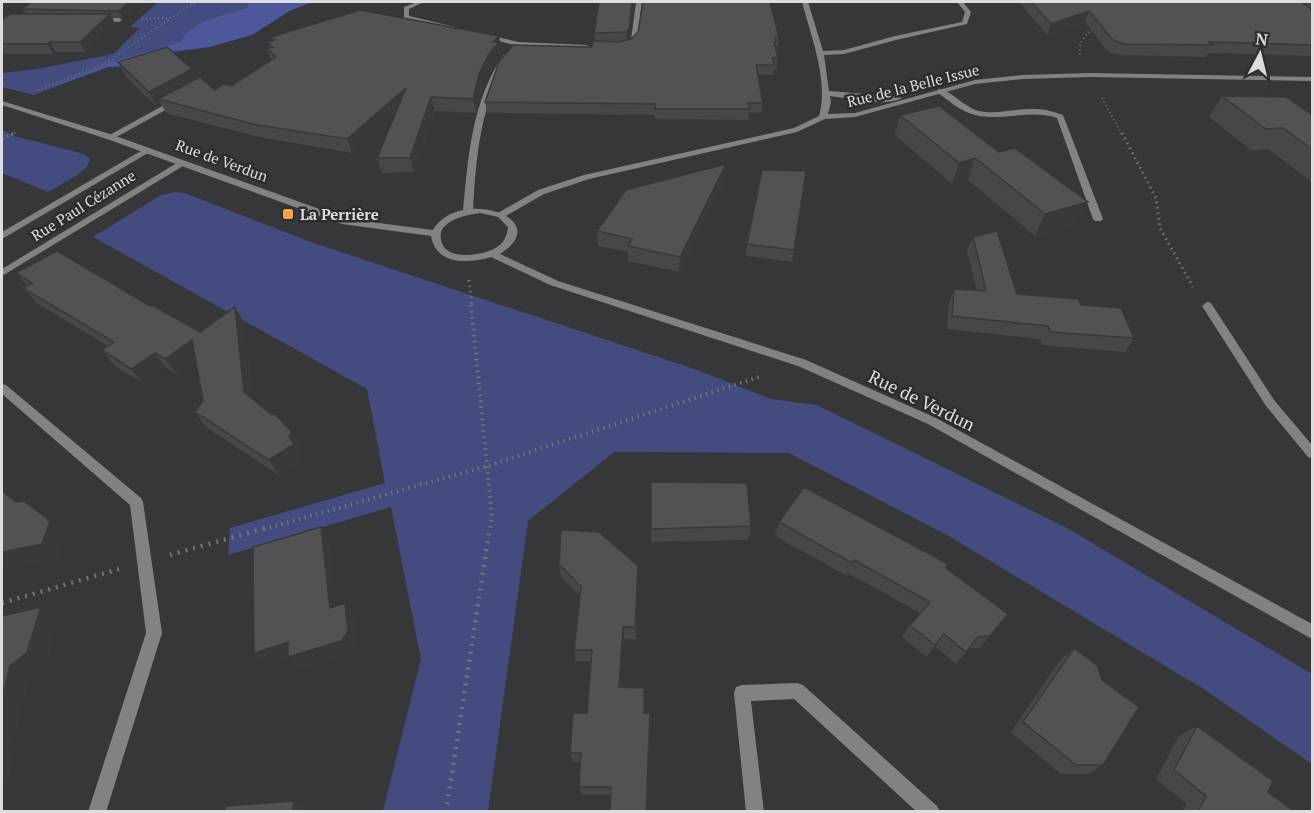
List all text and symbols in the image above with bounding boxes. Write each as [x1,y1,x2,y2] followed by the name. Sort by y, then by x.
[1230,24,1290,84] north arrow
[1254,27,1269,51] text: N
[845,59,981,111] street label: Rue de la Belle Issue
[173,134,271,186] street label: Rue de Verdun
[27,165,139,245] street label: Rue Paul Cézanne
[300,204,379,224] place label: La Perrière
[281,207,295,221] marker: La Perrière
[865,364,980,436] street label: Rue de Verdun

